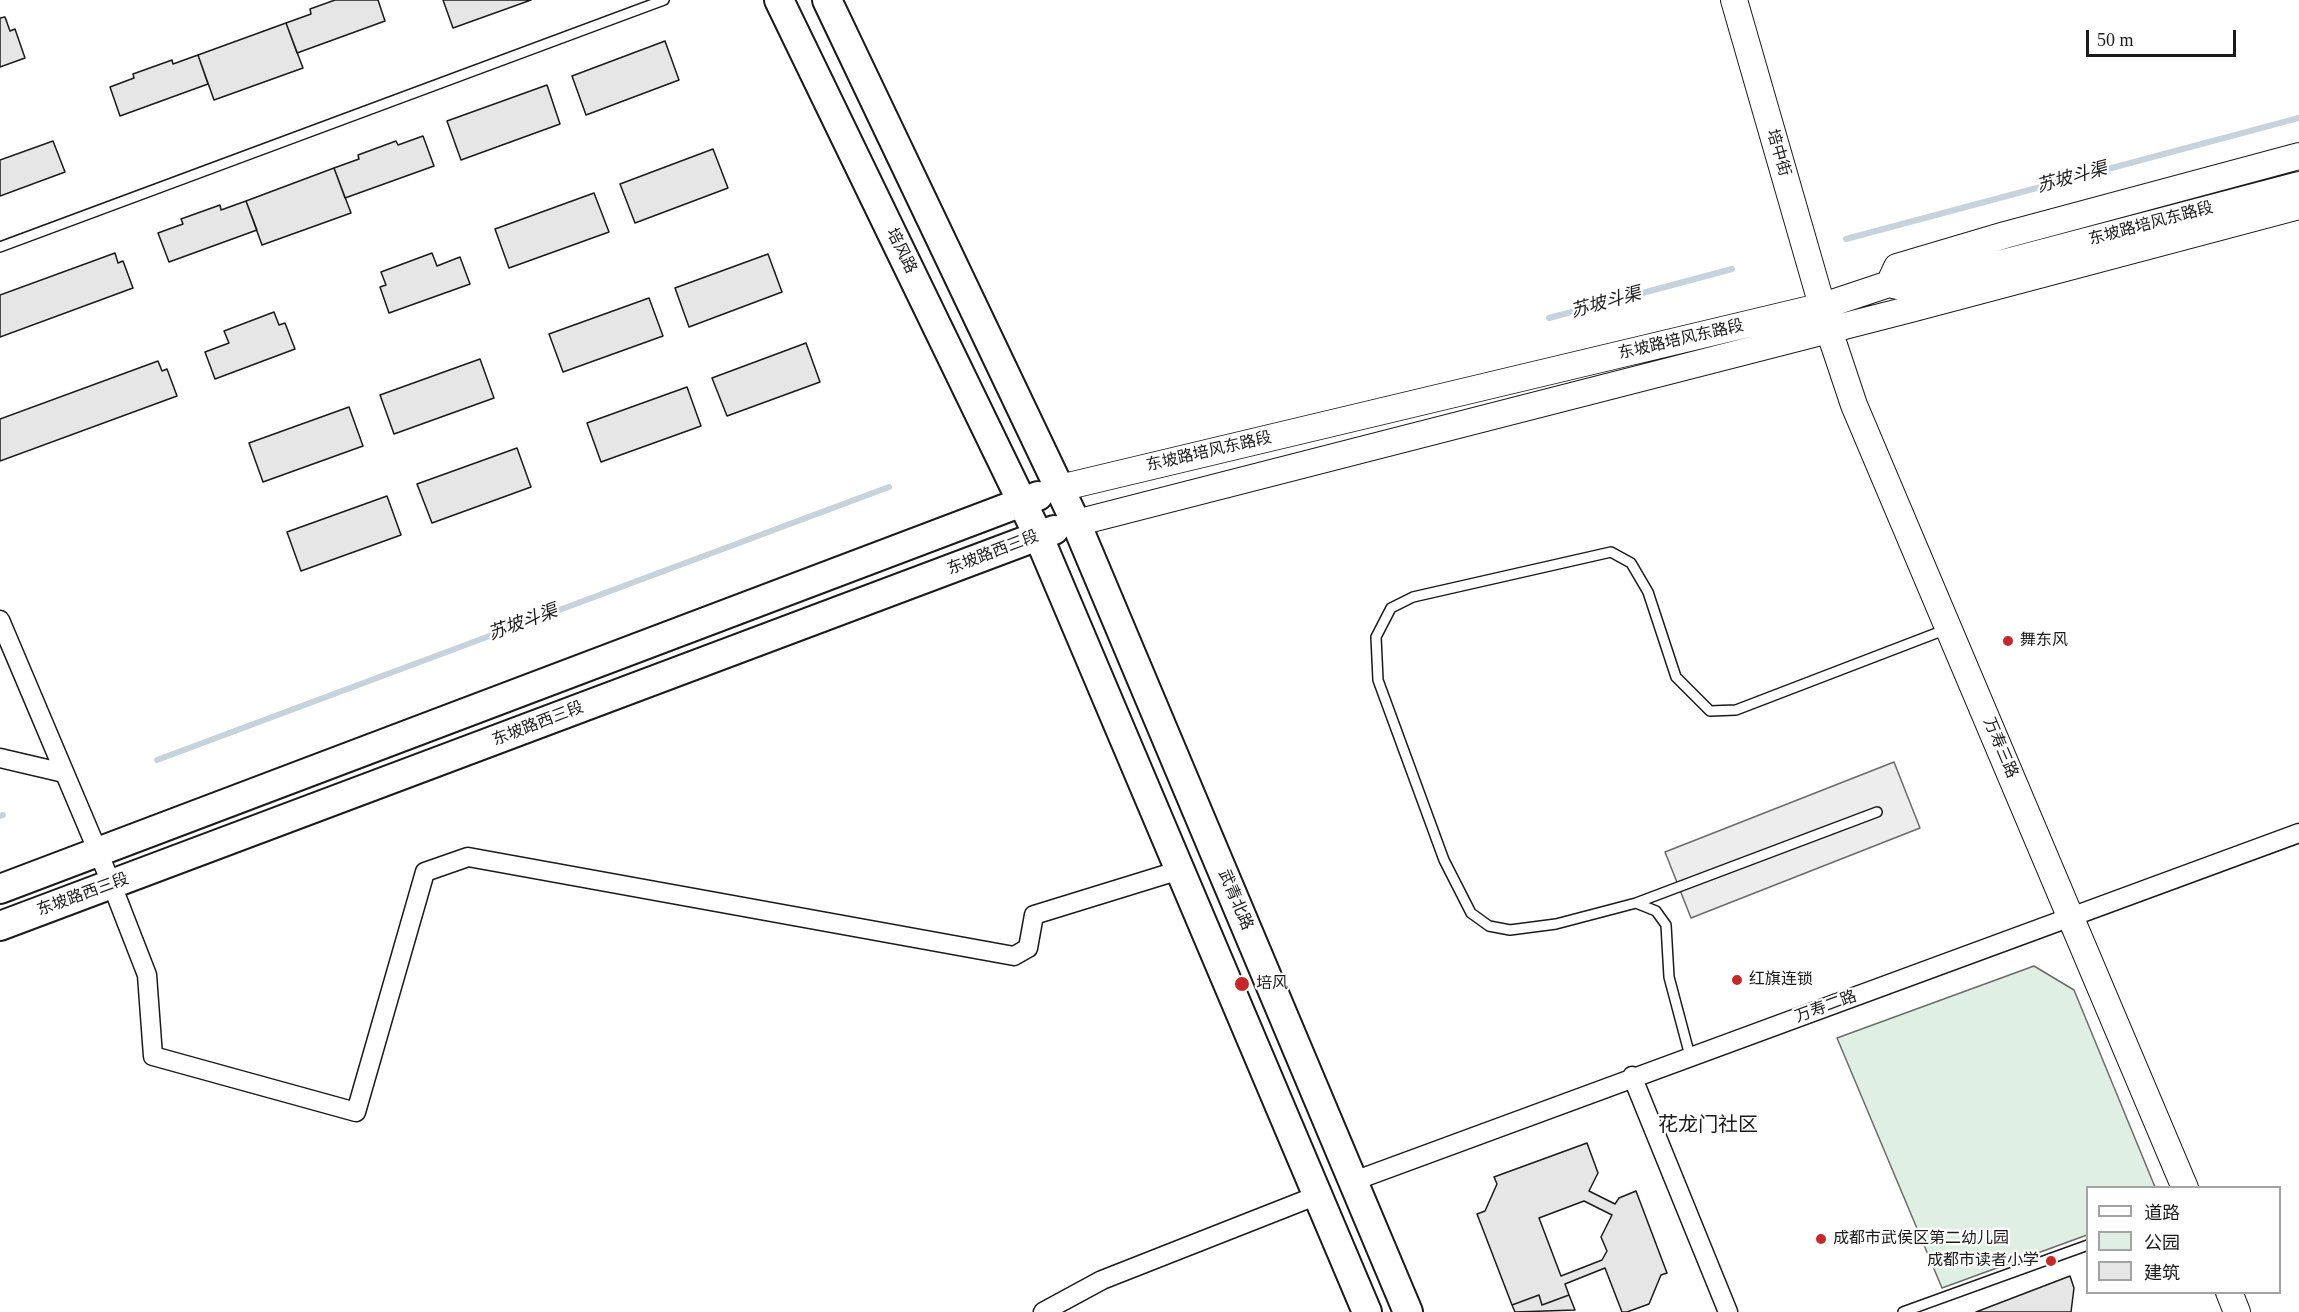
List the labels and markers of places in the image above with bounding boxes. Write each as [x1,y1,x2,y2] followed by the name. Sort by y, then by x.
[2020,631,2068,651] place label: 舞东风
[2001,634,2015,648] marker: 舞东风
[1749,970,1813,990] place label: 红旗连锁
[1730,973,1744,987] marker: 红旗连锁
[1256,974,1288,994] place label: 培风
[1233,975,1251,993] marker: 培风
[1833,1229,2009,1249] place label: 成都市武侯区第二幼儿园
[1814,1232,1828,1246] marker: 成都市武侯区第二幼儿园
[1927,1251,2039,1271] place label: 成都市读者小学
[2044,1254,2058,1268] marker: 成都市读者小学

